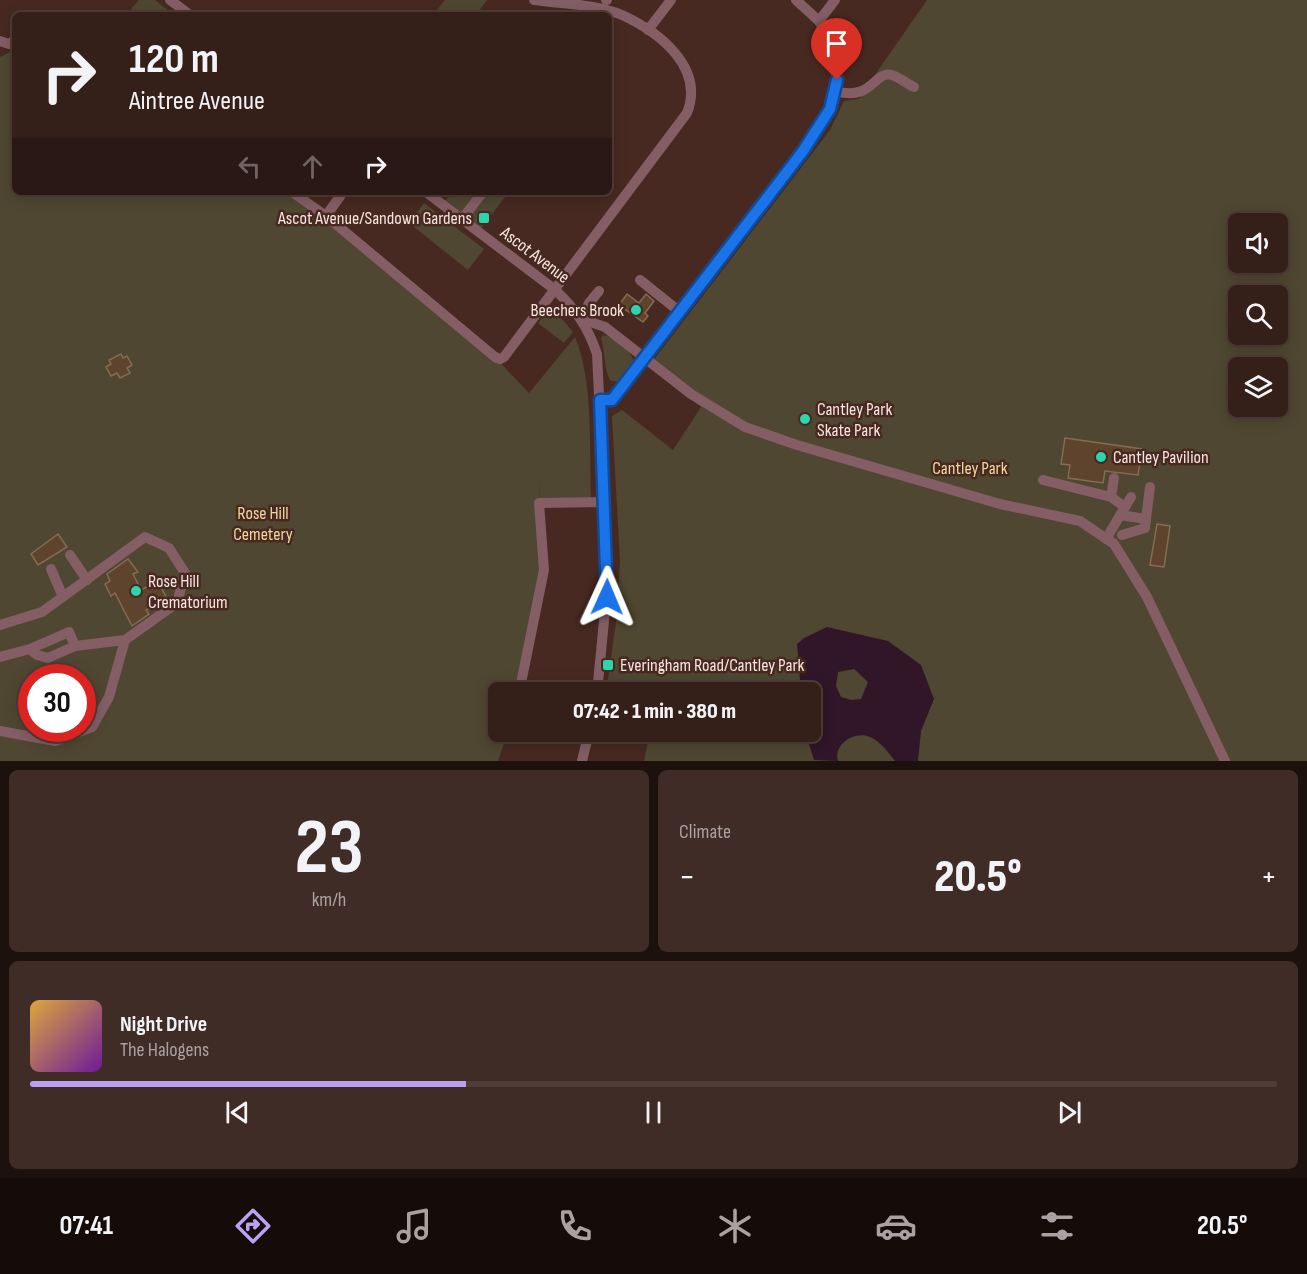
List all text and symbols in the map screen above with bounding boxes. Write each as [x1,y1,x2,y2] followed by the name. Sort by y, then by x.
[811,18,862,80] pin
[820,27,853,60] icon: arrive
[129,34,219,85] text: 120 m
[30,36,108,114] icon: right
[129,85,265,117] text: Aintree Avenue
[233,150,266,183] icon: left
[296,150,329,183] icon: ahead
[359,150,392,183] icon: right
[277,208,472,229] place label: Ascot Avenue/Sandown Gardens
[477,211,491,225] marker: Ascot Avenue/Sandown Gardens
[1228,213,1288,417] map controls
[1228,213,1288,273] button: sound
[495,222,574,288] street label: Ascot Avenue
[1228,285,1288,345] button: search
[530,300,624,321] place label: Beechers Brook
[629,303,643,317] marker: Beechers Brook
[1228,357,1288,417] button: layers
[817,399,892,441] place label: Cantley Park Skate Park
[798,412,812,426] marker: Cantley Park Skate Park
[1113,447,1209,468] place label: Cantley Pavilion
[1094,450,1108,464] marker: Cantley Pavilion
[932,458,1008,479] park label: Cantley Park
[233,503,293,545] park label: Rose Hill Cemetery
[575,565,639,629] position arrow
[148,571,228,613] place label: Rose Hill Crematorium
[129,584,143,598] marker: Rose Hill Crematorium
[620,655,805,676] place label: Everingham Road/Cantley Park
[601,658,615,672] marker: Everingham Road/Cantley Park
[18,664,96,742] speed limit sign: 30
[573,698,736,725] text: 07:42 · 1 min · 380 m
[294,802,364,895] text: 23
[679,820,731,844] text: Climate
[934,850,1022,905] text: 20.5°
[679,857,695,897] text: −
[1261,857,1277,897] text: +
[312,888,346,912] text: km/h
[120,1011,207,1038] text: Night Drive
[120,1038,209,1062] text: The Halogens
[221,1096,254,1129] icon: previous
[637,1096,670,1129] icon: pause
[1053,1096,1086,1129] icon: next
[232,1205,274,1247] icon: directions
[393,1205,435,1247] icon: music
[554,1205,596,1247] icon: phone
[714,1205,756,1247] icon: climate
[875,1205,917,1247] icon: car
[1036,1205,1078,1247] icon: filters
[59,1210,113,1242] text: 07:41
[1197,1210,1248,1242] text: 20.5°

